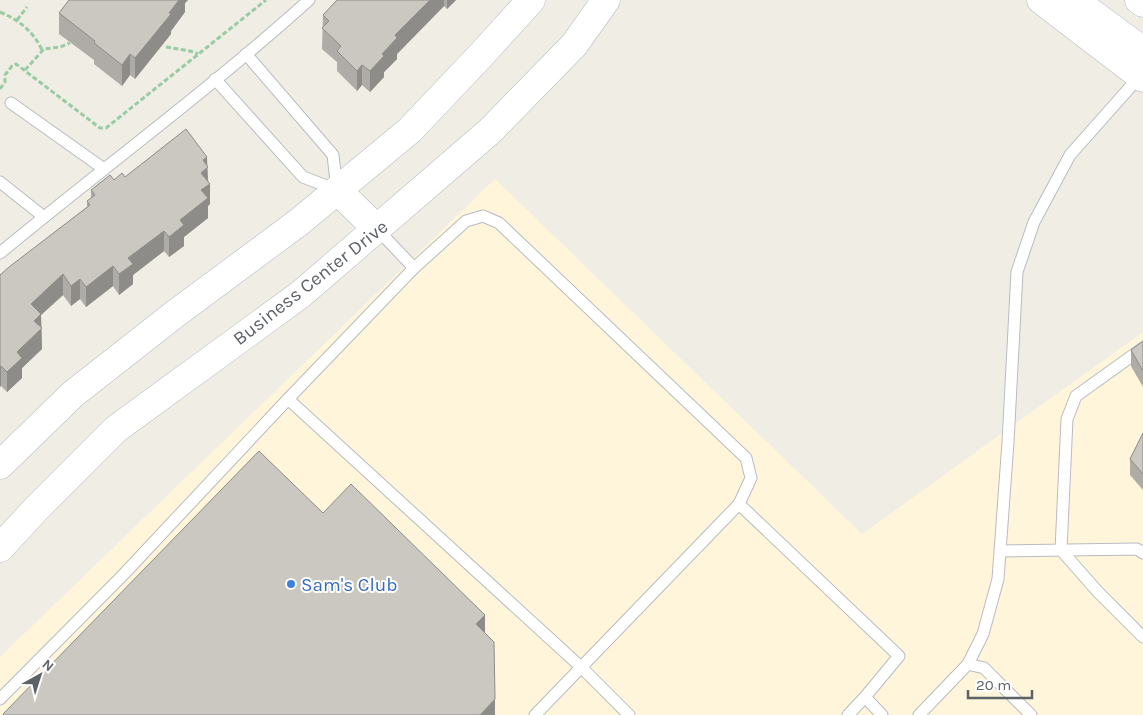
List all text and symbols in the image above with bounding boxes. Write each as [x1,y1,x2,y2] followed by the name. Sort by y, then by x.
[229,216,392,350] street label: Business Center Drive
[301,574,398,596] place label: Sam's Club
[285,578,297,590] marker: Sam's Club
[15,650,65,700] north arrow
[39,656,57,675] text: N
[968,668,1032,700] scale bar
[976,676,1011,694] text: 20 m

